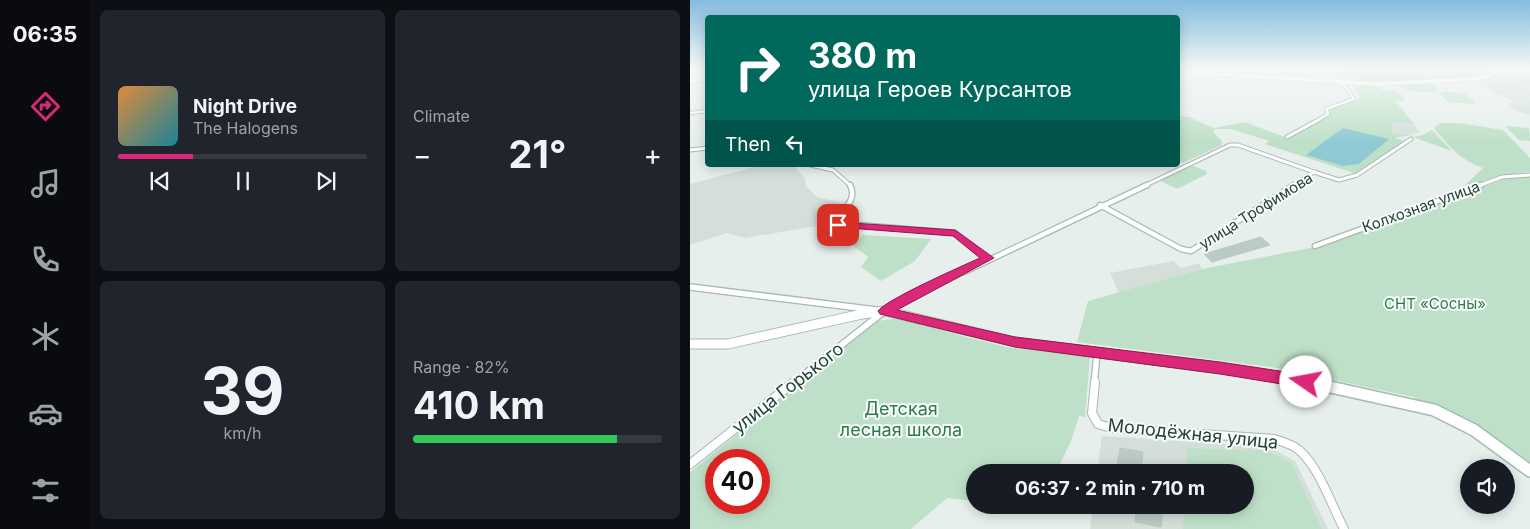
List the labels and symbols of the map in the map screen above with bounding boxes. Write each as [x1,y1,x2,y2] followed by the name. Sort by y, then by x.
[1195,168,1316,253] street label: улица Трофимова
[1359,176,1482,237] street label: Колхозная улица
[817,204,859,246] pin
[1384,294,1486,313] park label: СНТ «Сосны»
[728,338,848,438] street label: улица Горького
[1279,355,1331,407] position arrow
[840,398,962,440] park label: Детская лесная школа
[1107,414,1279,453] street label: Молодёжная улица
[705,449,770,514] speed limit sign: 40

